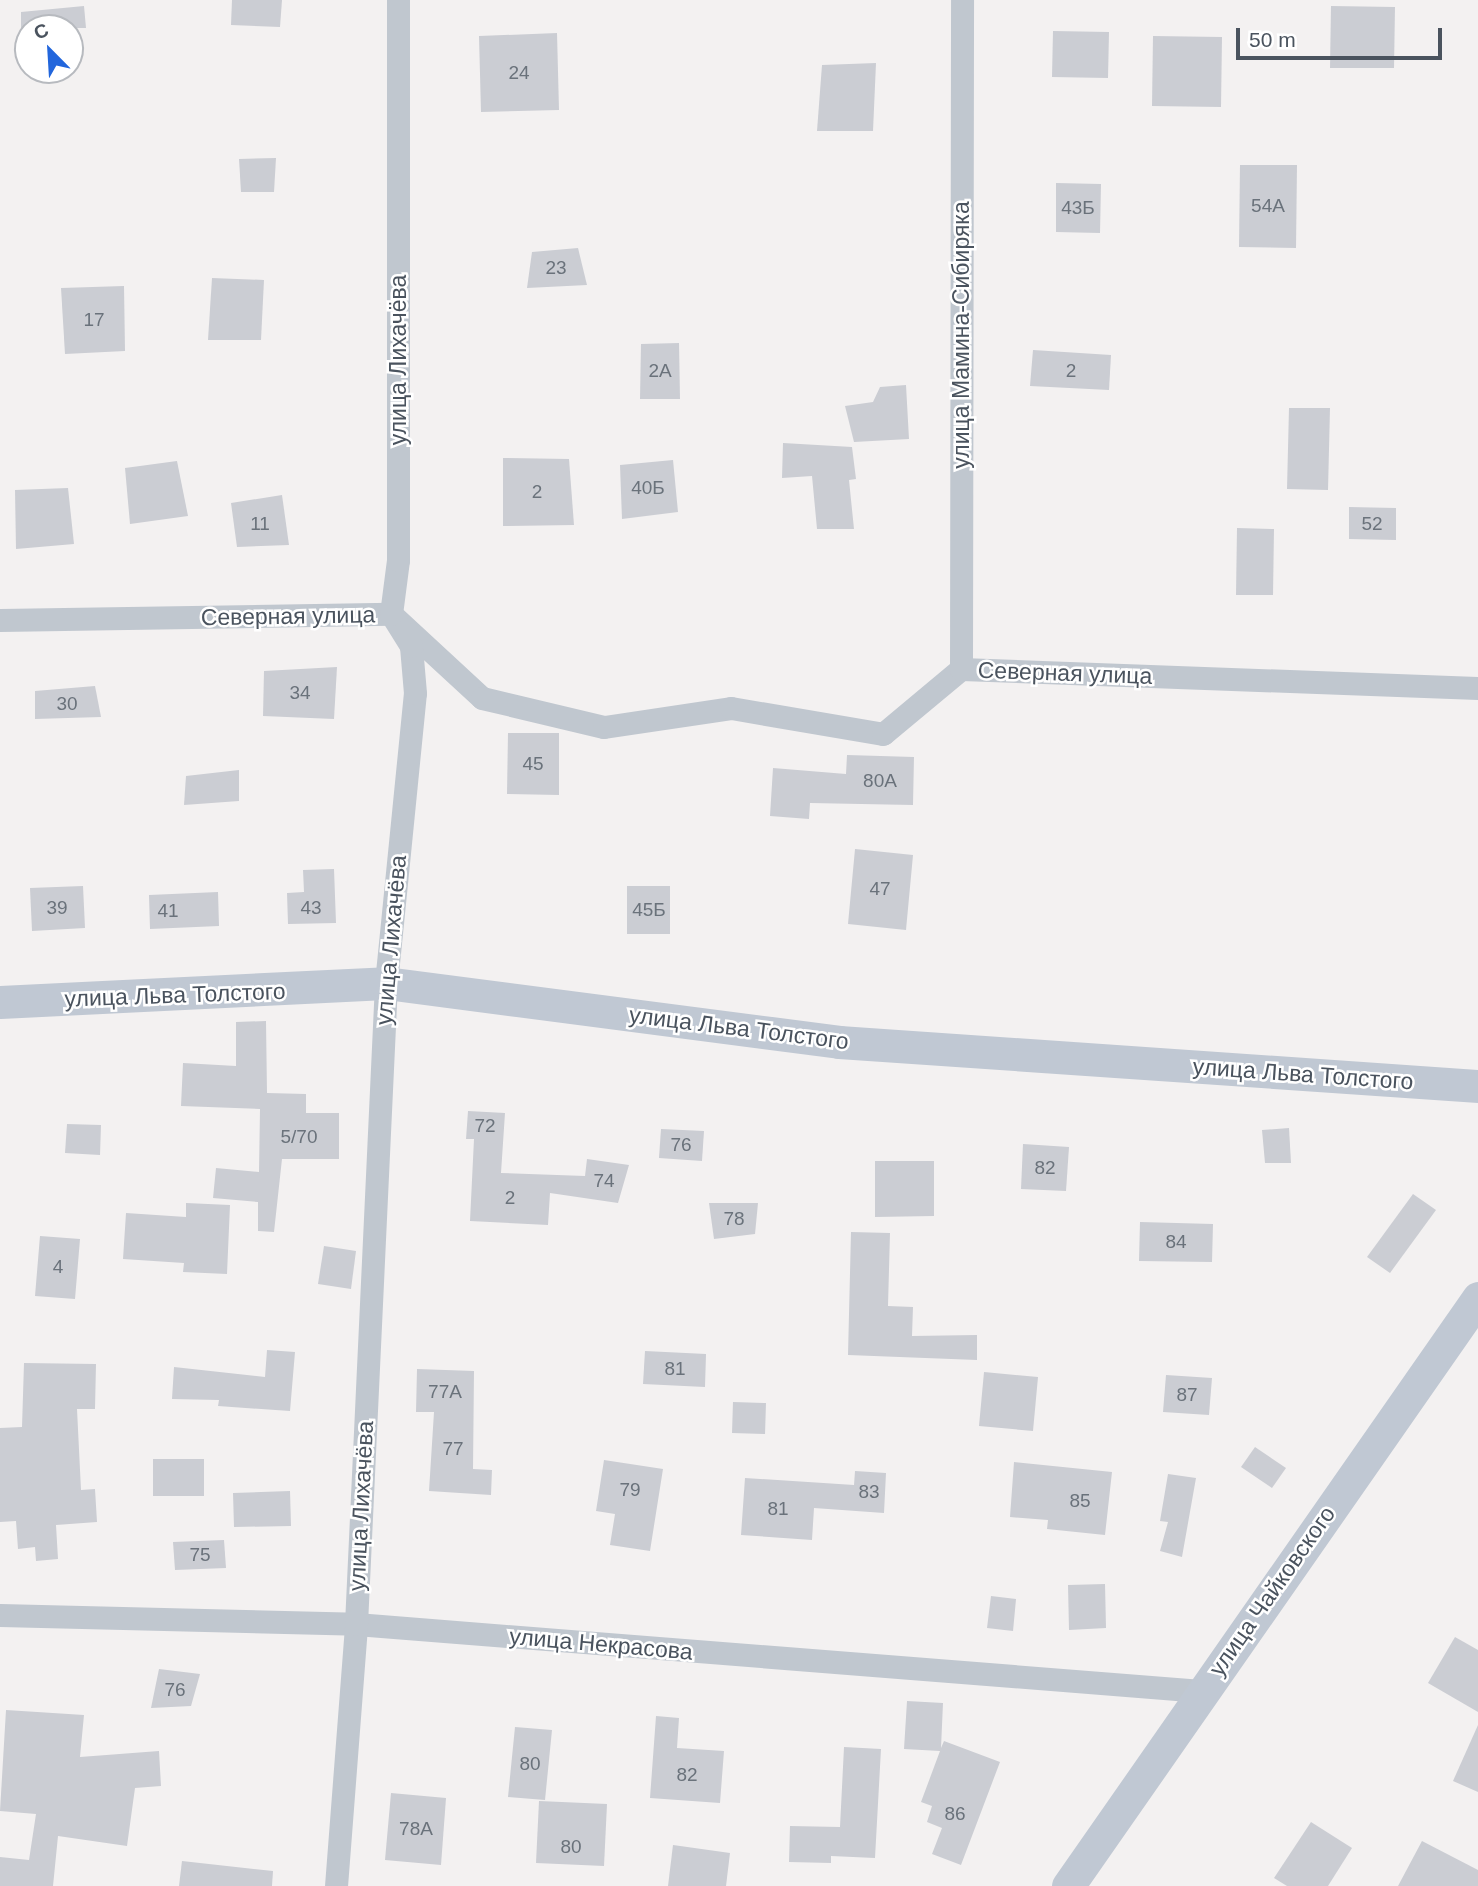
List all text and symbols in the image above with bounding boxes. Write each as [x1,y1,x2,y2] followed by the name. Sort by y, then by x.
[14,14,84,84] north arrow
[1240,14,1446,58] scale bar
[31,19,52,44] text: С
[1249,28,1296,51] text: 50 m
[508,62,530,84] house number: 24
[1251,195,1285,217] house number: 54А
[1061,197,1095,219] house number: 43Б
[947,201,975,469] street label: улица Мамина-Сибиряка
[545,257,567,279] house number: 23
[384,275,412,445] street label: улица Лихачёва
[83,309,105,331] house number: 17
[648,360,672,382] house number: 2А
[1066,360,1076,382] house number: 2
[631,477,665,499] house number: 40Б
[532,481,542,503] house number: 2
[250,513,270,535] house number: 11
[1361,513,1383,535] house number: 52
[201,601,375,631] street label: Северная улица
[977,656,1153,690] street label: Северная улица
[289,682,311,704] house number: 34
[56,693,78,715] house number: 30
[522,753,544,775] house number: 45
[863,770,897,792] house number: 80А
[370,854,412,1026] street label: улица Лихачёва
[869,878,891,900] house number: 47
[46,897,68,919] house number: 39
[300,897,322,919] house number: 43
[632,899,666,921] house number: 45Б
[157,900,179,922] house number: 41
[64,977,286,1013] street label: улица Льва Толстого
[628,1001,850,1055] street label: улица Льва Толстого
[1192,1053,1414,1095] street label: улица Льва Толстого
[474,1115,496,1137] house number: 72
[281,1126,317,1148] house number: 5/70
[670,1134,692,1156] house number: 76
[1034,1157,1056,1179] house number: 82
[593,1170,615,1192] house number: 74
[505,1187,515,1209] house number: 2
[723,1208,745,1230] house number: 78
[1165,1231,1187,1253] house number: 84
[53,1256,63,1278] house number: 4
[664,1358,686,1380] house number: 81
[428,1381,462,1403] house number: 77А
[1176,1384,1198,1406] house number: 87
[343,1420,379,1592] street label: улица Лихачёва
[442,1438,464,1460] house number: 77
[619,1479,641,1501] house number: 79
[858,1481,880,1503] house number: 83
[1069,1490,1091,1512] house number: 85
[767,1498,789,1520] house number: 81
[1203,1501,1341,1681] street label: улица Чайковского
[189,1544,211,1566] house number: 75
[508,1622,694,1666] street label: улица Некрасова
[164,1679,186,1701] house number: 76
[519,1753,541,1775] house number: 80
[676,1764,698,1786] house number: 82
[944,1803,966,1825] house number: 86
[399,1818,433,1840] house number: 78А
[560,1836,582,1858] house number: 80

